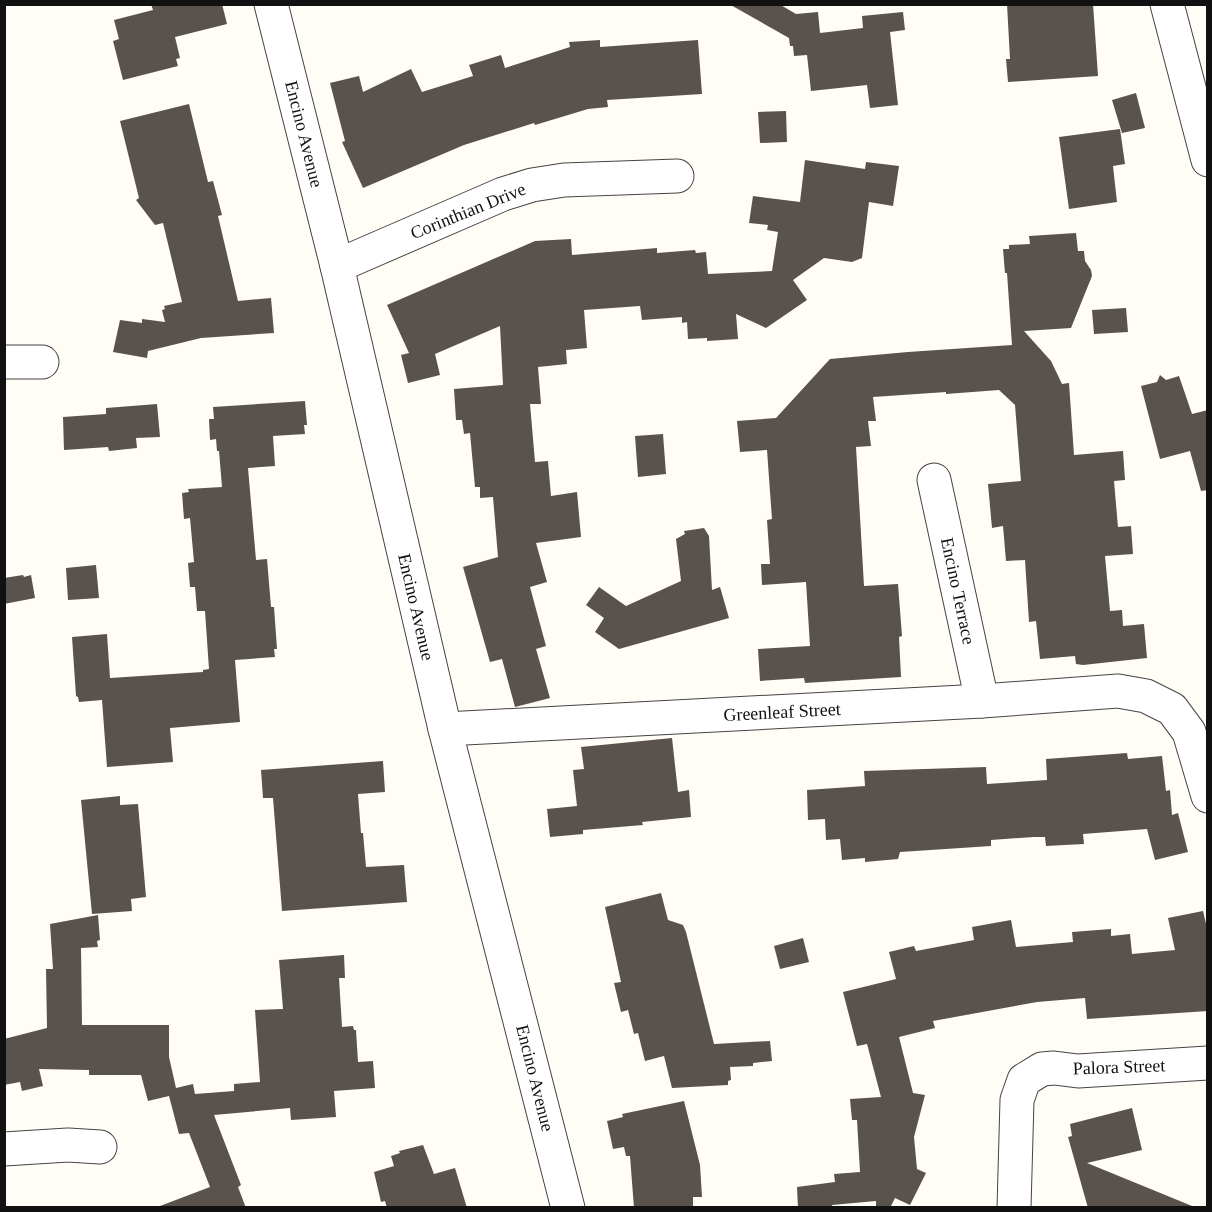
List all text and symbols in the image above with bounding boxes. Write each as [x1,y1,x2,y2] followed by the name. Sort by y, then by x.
[281,79,327,189] street label: Encino Avenue
[407,179,529,243] street label: Corinthian Drive
[937,536,979,646] street label: Encino Terrace
[394,552,438,662] street label: Encino Avenue
[723,699,841,725] street label: Greenleaf Street
[512,1023,558,1133] street label: Encino Avenue
[1072,1055,1166,1079] street label: Palora Street

